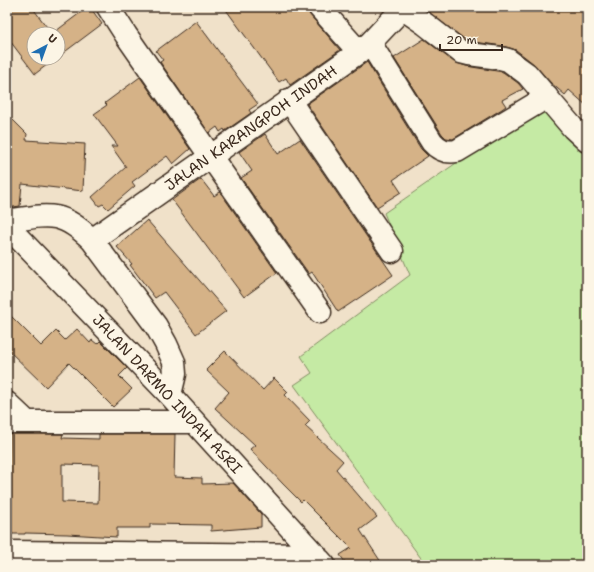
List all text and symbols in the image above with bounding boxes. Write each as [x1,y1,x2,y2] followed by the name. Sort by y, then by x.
[26,26,66,66] north arrow
[440,26,502,52] scale bar
[44,31,60,47] text: U
[446,32,477,48] text: 20 m
[161,61,341,195] street label: JALAN KARANGPOH INDAH
[88,310,246,478] street label: JALAN DARMO INDAH ASRI

